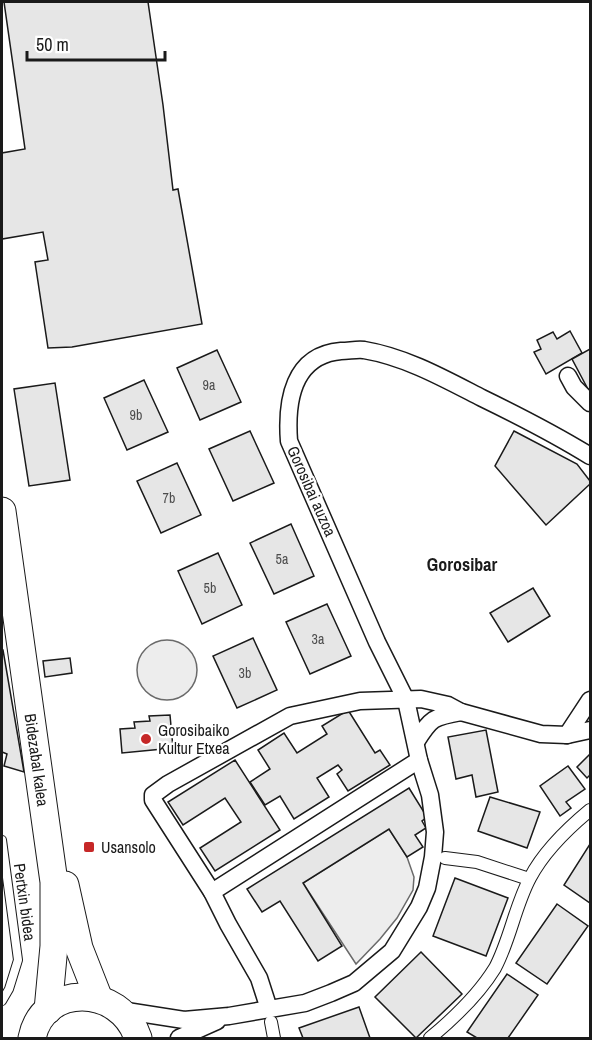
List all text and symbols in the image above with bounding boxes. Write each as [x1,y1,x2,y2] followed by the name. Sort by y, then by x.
[27,24,165,62] scale bar
[36,32,69,57] text: 50 m
[203,376,216,394] house number: 9a
[130,406,142,424] house number: 9b
[282,442,342,540] street label: Gorosibai auzoa
[163,489,175,507] house number: 7b
[276,550,289,568] house number: 5a
[427,552,498,577] district label: Gorosibar
[204,579,216,597] house number: 5b
[312,630,325,648] house number: 3a
[239,664,251,682] house number: 3b
[20,712,54,808] street label: Bidezabal kalea
[158,719,230,759] place label: Gorosibaiko Kultur Etxea
[139,732,153,746] marker: Gorosibaiko Kultur Etxea
[101,836,156,858] place label: Usansolo
[82,840,96,854] marker: Usansolo
[9,862,41,943] street label: Pertxin bidea

